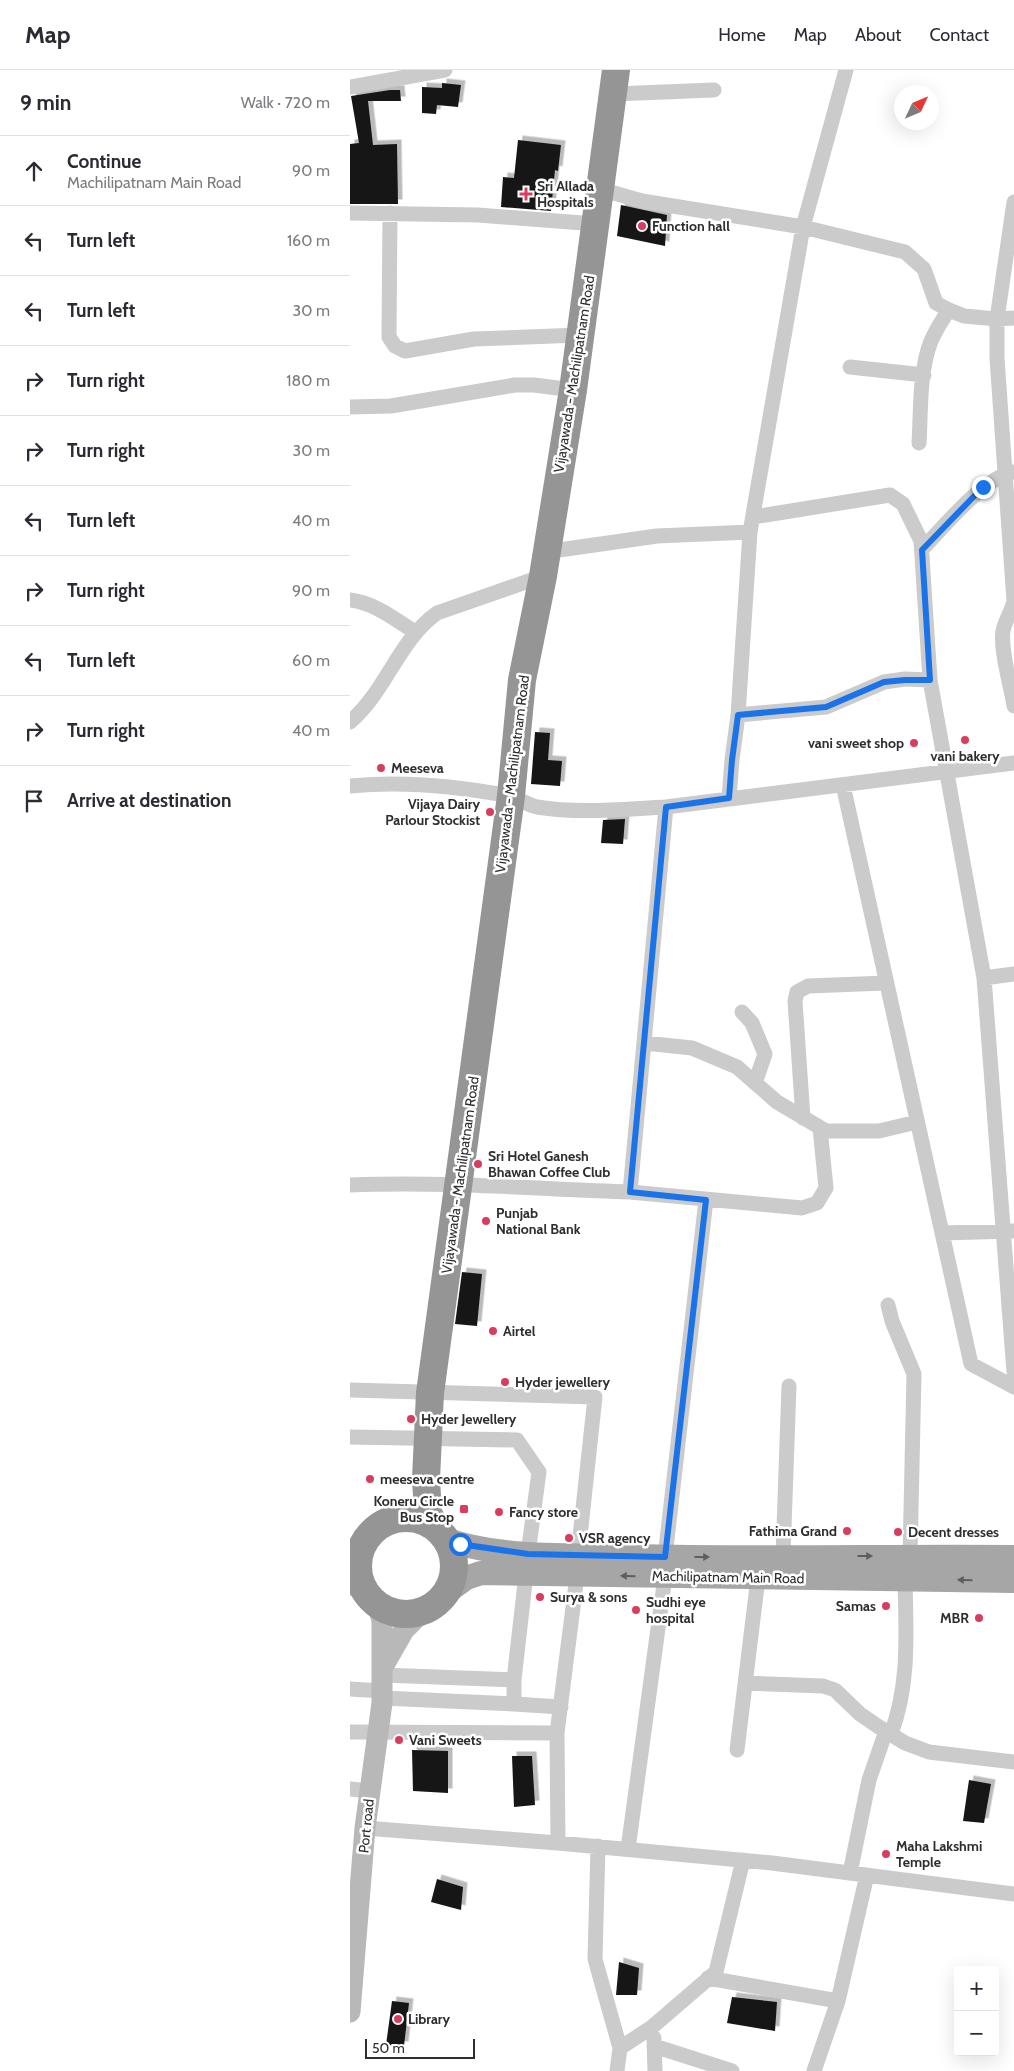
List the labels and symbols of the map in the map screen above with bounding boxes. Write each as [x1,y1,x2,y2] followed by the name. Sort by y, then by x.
[894,85,939,130] north arrow
[537,177,594,211] place label: Sri Allada Hospitals
[519,187,533,201] marker: Sri Allada Hospitals
[652,217,730,235] place label: Function hall
[636,220,648,232] marker: Function hall
[550,274,598,474] street label: Vijayawada - Machilipatnam Road
[972,476,995,499] route end
[491,674,533,874] street label: Vijayawada - Machilipatnam Road
[808,734,904,752] place label: vani sweet shop
[959,734,971,746] marker: vani bakery
[908,737,920,749] marker: vani sweet shop
[931,747,1000,765] place label: vani bakery
[391,759,444,777] place label: Meeseva
[375,762,387,774] marker: Meeseva
[385,795,480,829] place label: Vijaya Dairy Parlour Stockist
[484,806,496,818] marker: Vijaya Dairy Parlour Stockist
[437,1075,483,1275] street label: Vijayawada - Machilipatnam Road
[488,1147,610,1181] place label: Sri Hotel Ganesh Bhawan Coffee Club
[472,1158,484,1170] marker: Sri Hotel Ganesh Bhawan Coffee Club
[496,1204,581,1238] place label: Punjab National Bank
[480,1215,492,1227] marker: Punjab National Bank
[503,1322,536,1340] place label: Airtel
[487,1325,499,1337] marker: Airtel
[515,1373,610,1391] place label: Hyder jewellery
[499,1376,511,1388] marker: Hyder jewellery
[421,1410,517,1428] place label: Hyder Jewellery
[405,1413,417,1425] marker: Hyder Jewellery
[380,1470,474,1488] place label: meeseva centre
[364,1473,376,1485] marker: meeseva centre
[373,1492,454,1526] place label: Koneru Circle Bus Stop
[458,1503,470,1515] marker: Koneru Circle Bus Stop
[509,1503,578,1521] place label: Fancy store
[493,1506,505,1518] marker: Fancy store
[749,1522,837,1540] place label: Fathima Grand
[908,1523,999,1541] place label: Decent dresses
[841,1525,853,1537] marker: Fathima Grand
[892,1526,904,1538] marker: Decent dresses
[579,1529,651,1547] place label: VSR agency
[563,1532,575,1544] marker: VSR agency
[449,1533,472,1556] route start
[857,1552,873,1560] one-way arrow
[695,1553,711,1561] one-way arrow
[652,1567,804,1587] street label: Machilipatnam Main Road
[620,1572,636,1580] one-way arrow
[957,1576,973,1584] one-way arrow
[550,1588,627,1606] place label: Surya & sons
[534,1591,546,1603] marker: Surya & sons
[646,1593,706,1627] place label: Sudhi eye hospital
[836,1597,876,1615] place label: Samas
[880,1600,892,1612] marker: Samas
[630,1604,642,1616] marker: Sudhi eye hospital
[940,1609,969,1627] place label: MBR
[973,1612,985,1624] marker: MBR
[409,1731,482,1749] place label: Vani Sweets
[393,1734,405,1746] marker: Vani Sweets
[354,1798,378,1854] street label: Port road
[896,1837,982,1871] place label: Maha Lakshmi Temple
[880,1848,892,1860] marker: Maha Lakshmi Temple
[408,2010,450,2028] place label: Library
[392,2013,404,2025] marker: Library
[365,2036,475,2059] scale bar

